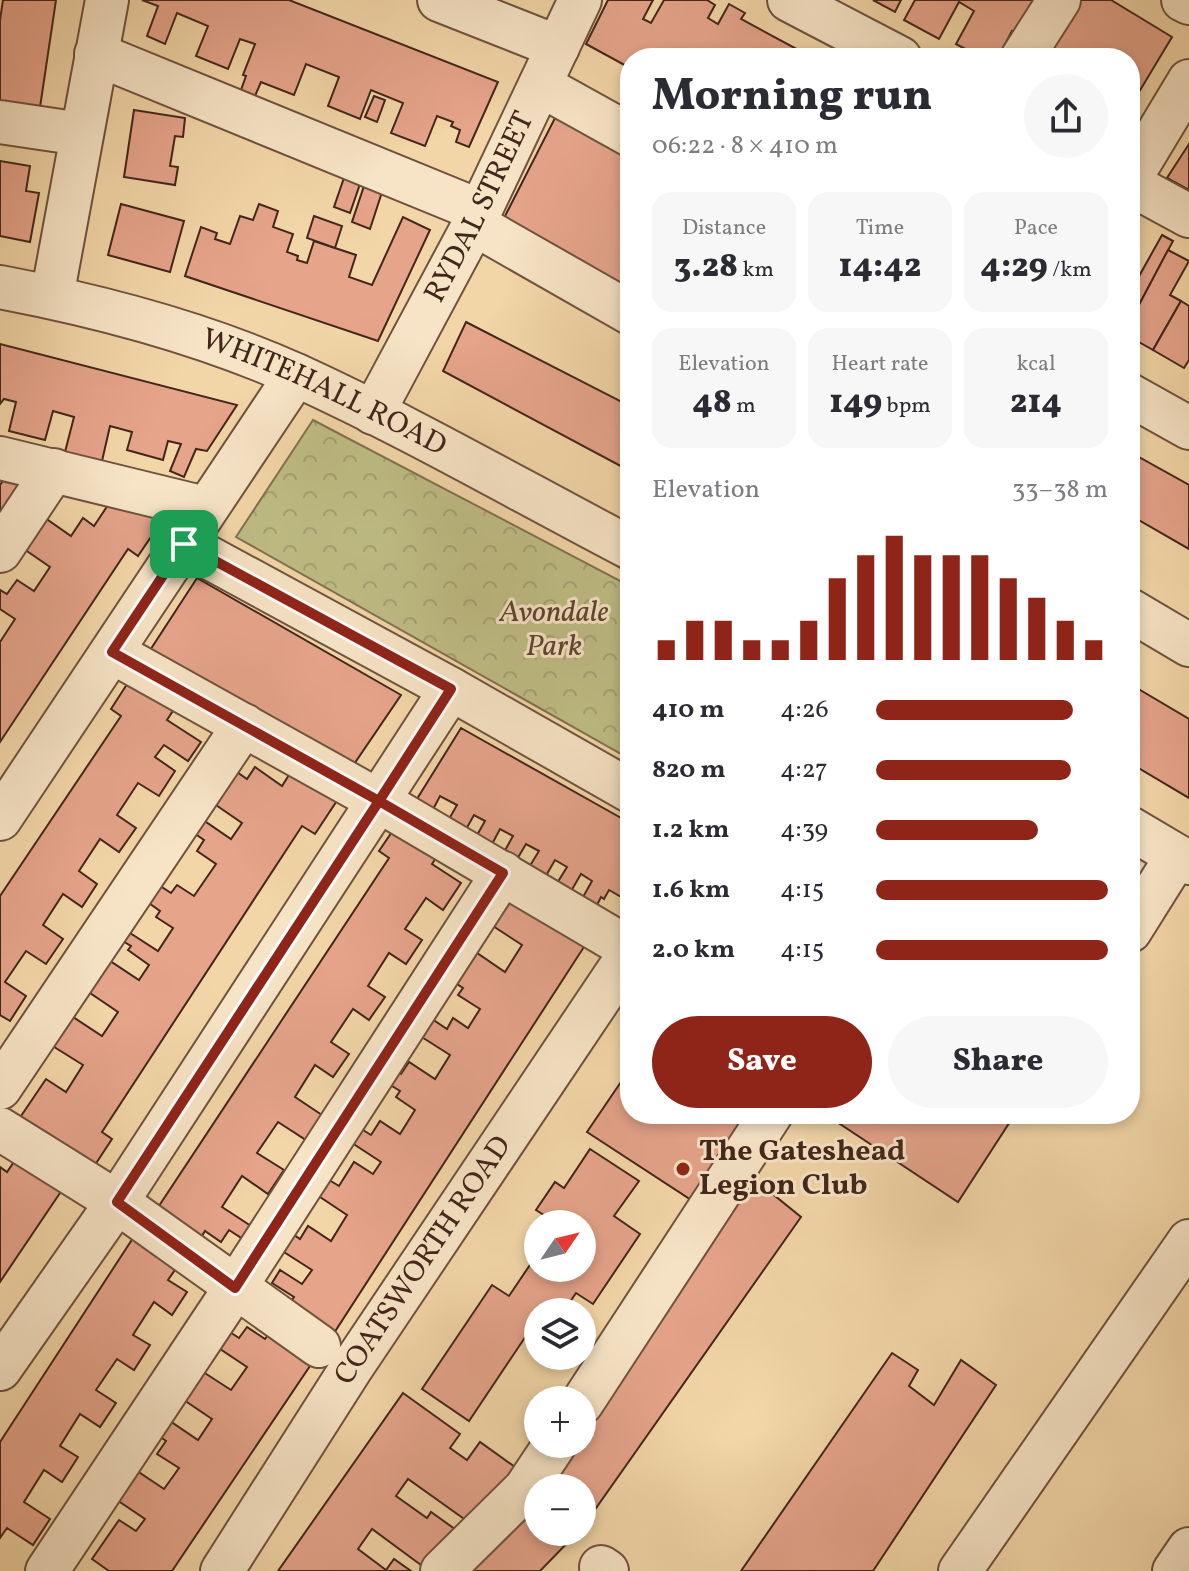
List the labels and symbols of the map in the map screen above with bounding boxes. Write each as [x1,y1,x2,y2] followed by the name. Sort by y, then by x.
[415,105,545,310] street label: RYDAL STREET
[196,319,454,467] street label: WHITEHALL ROAD
[150,510,218,578] pin
[499,592,608,668] park label: Avondale Park
[325,1128,522,1393] street label: COATSWORTH ROAD
[699,1131,905,1207] place label: The Gateshead Legion Club
[674,1160,692,1178] marker: The Gateshead Legion Club
[524,1210,596,1282] north arrow

